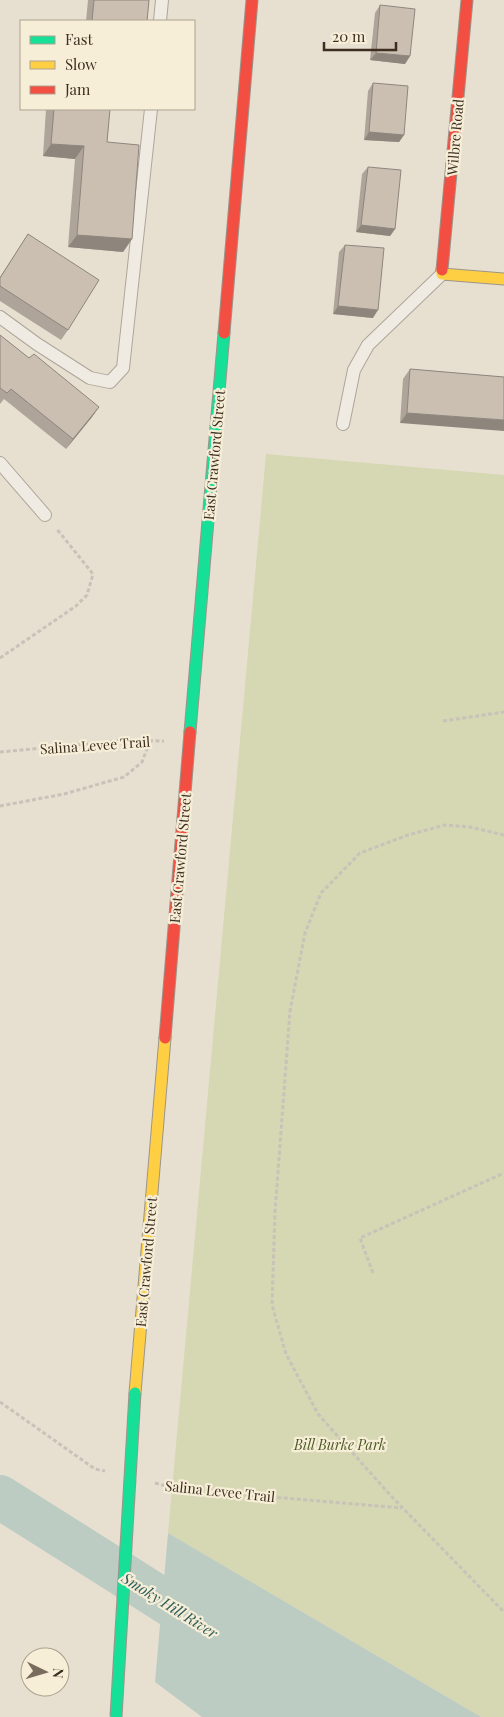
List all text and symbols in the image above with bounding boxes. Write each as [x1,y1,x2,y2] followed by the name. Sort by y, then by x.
[20,20,195,110] legend
[324,20,396,52] scale bar
[332,26,366,46] text: 20 m
[65,29,94,49] text: Fast
[65,54,97,74] text: Slow
[64,79,91,99] text: Jam
[442,98,468,177] street label: Wilbre Road
[199,388,229,521] street label: East Crawford Street
[39,732,151,758] street label: Salina Levee Trail
[165,791,195,924] street label: East Crawford Street
[131,1195,161,1328] street label: East Crawford Street
[293,1435,386,1454] park label: Bill Burke Park
[164,1476,276,1506] street label: Salina Levee Trail
[117,1567,222,1643] water label: Smoky Hill River
[20,1647,70,1697] north arrow
[49,1667,68,1679] text: N

